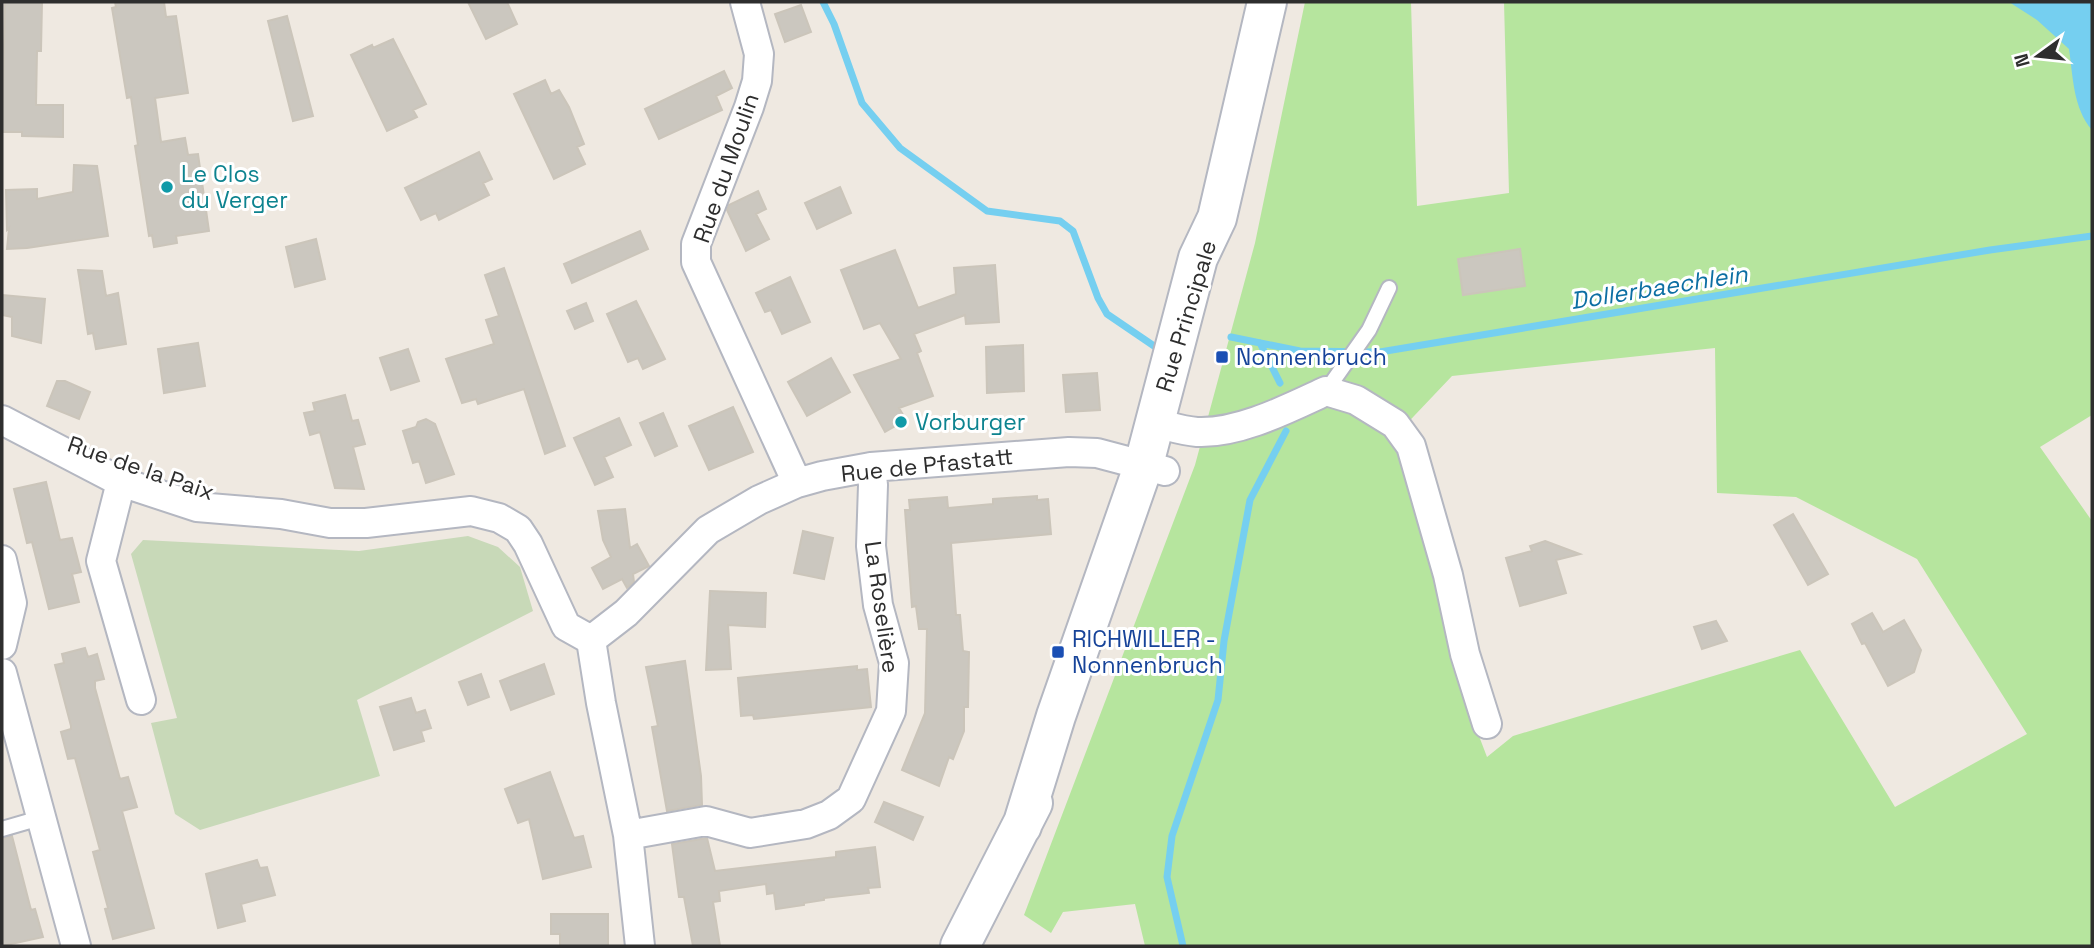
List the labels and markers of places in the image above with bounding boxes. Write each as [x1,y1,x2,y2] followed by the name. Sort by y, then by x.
[181,159,288,215] place label: Le Clos du Verger
[159,179,175,195] marker: Le Clos du Verger
[1236,342,1387,372] place label: Nonnenbruch
[1214,349,1230,365] marker: Nonnenbruch
[915,407,1025,437] place label: Vorburger
[893,414,909,430] marker: Vorburger
[1072,624,1223,680] place label: RICHWILLER - Nonnenbruch
[1050,644,1066,660] marker: RICHWILLER - Nonnenbruch

